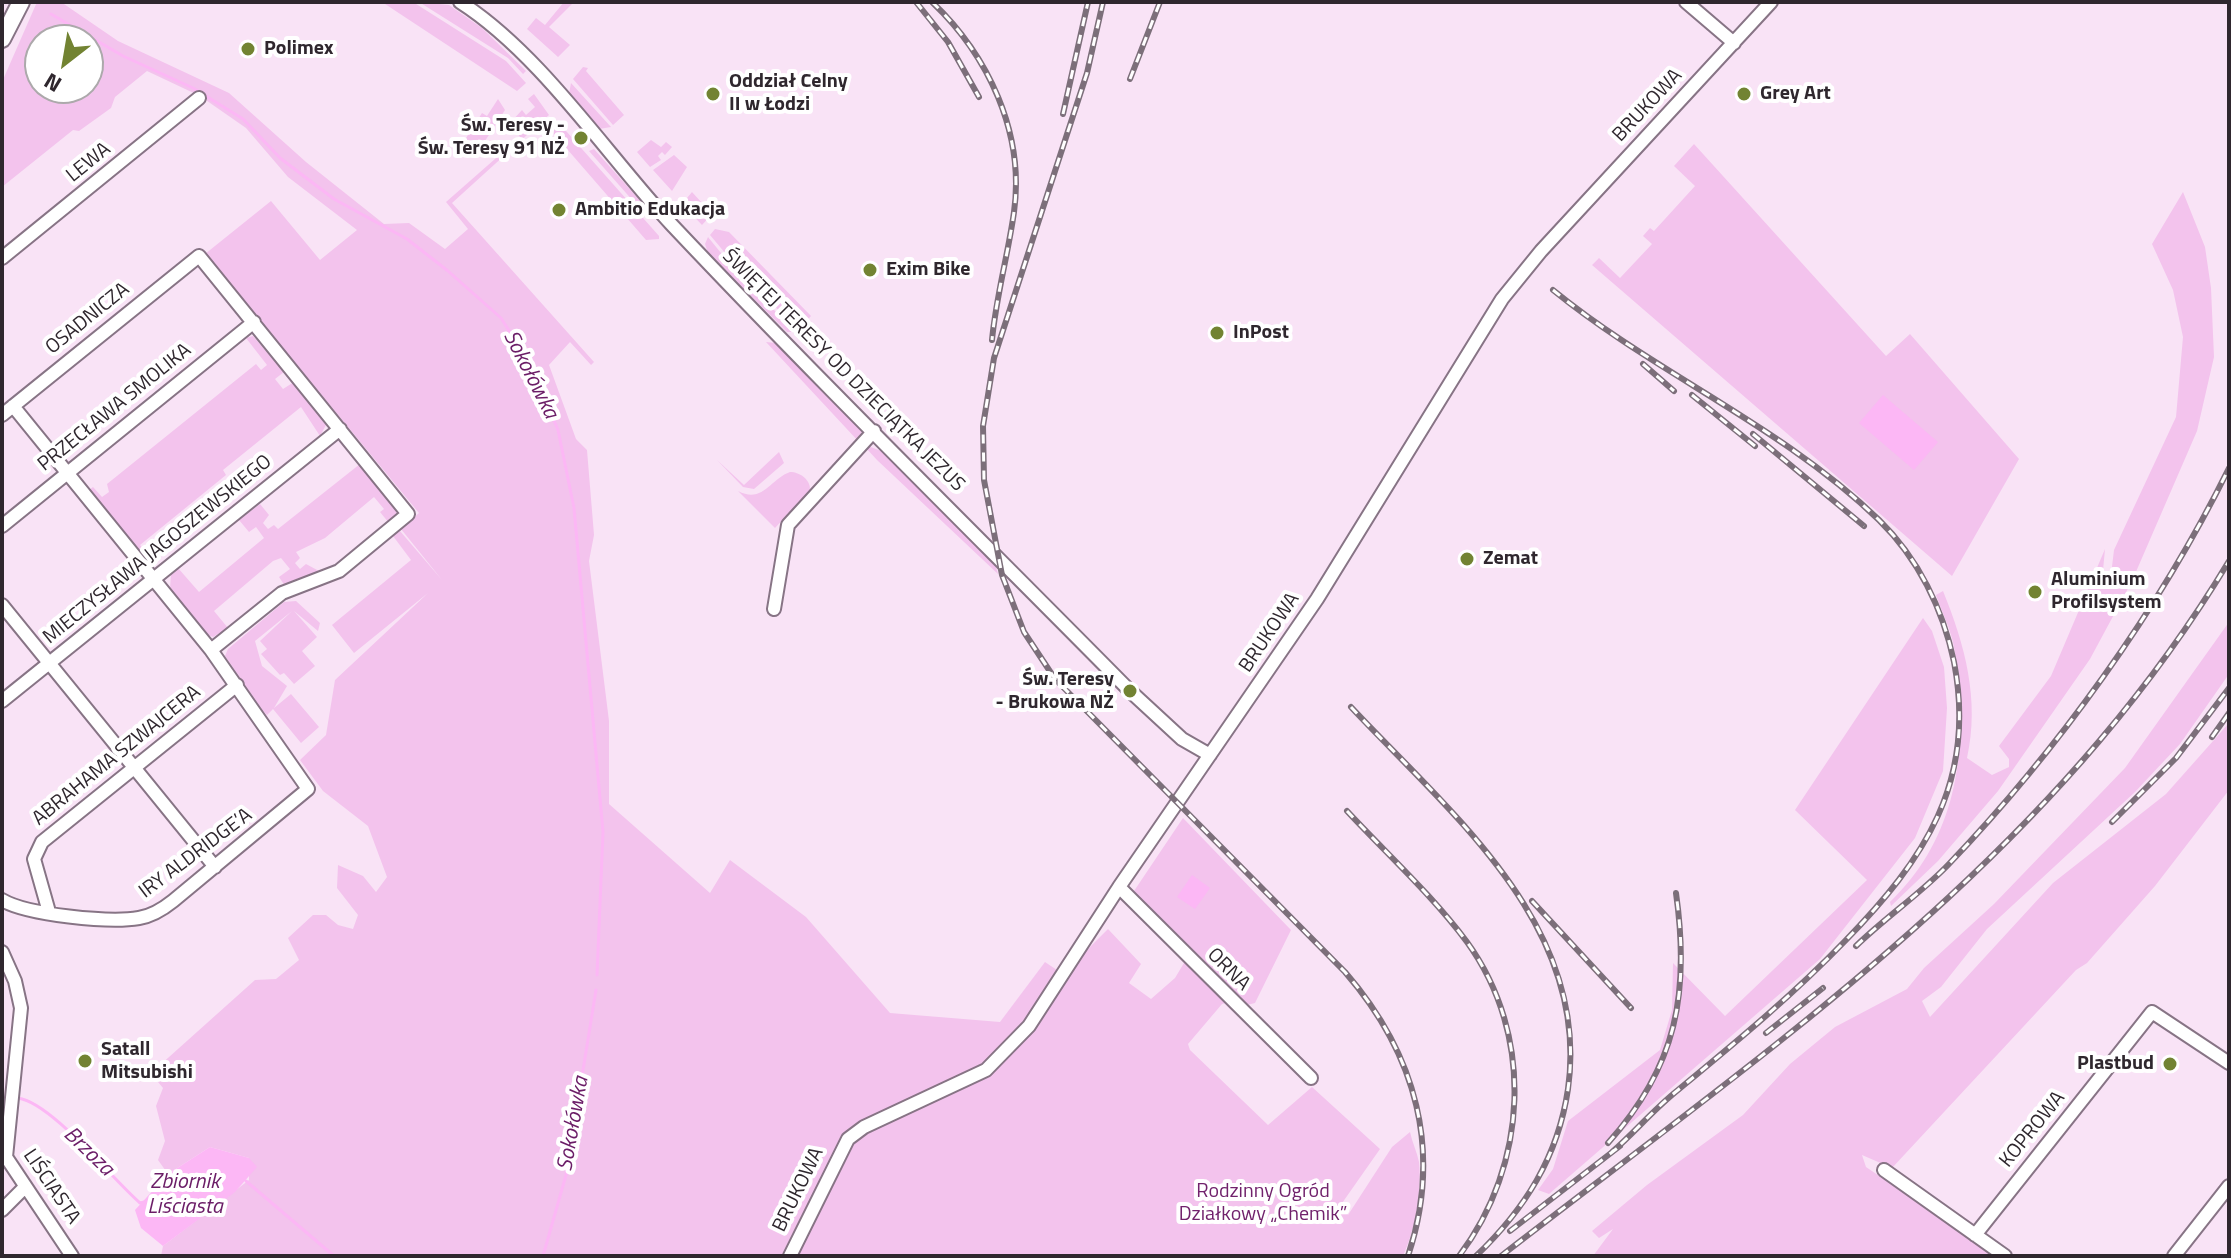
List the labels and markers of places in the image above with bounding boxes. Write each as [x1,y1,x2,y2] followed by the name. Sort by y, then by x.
[264,37,333,61] place label: Polimex
[239,40,257,58] marker: Polimex
[729,70,848,117] place label: Oddział Celny II w Łodzi
[1760,82,1831,106] place label: Grey Art
[704,85,722,103] marker: Oddział Celny II w Łodzi
[1735,85,1753,103] marker: Grey Art
[418,114,565,161] place label: Św. Teresy - Św. Teresy 91 NŻ
[572,129,590,147] marker: Św. Teresy - Św. Teresy 91 NŻ
[575,198,725,222] place label: Ambitio Edukacja
[550,201,568,219] marker: Ambitio Edukacja
[886,258,971,282] place label: Exim Bike
[861,261,879,279] marker: Exim Bike
[1233,321,1289,345] place label: InPost
[1208,324,1226,342] marker: InPost
[1483,547,1538,571] place label: Zemat
[1458,550,1476,568] marker: Zemat
[2051,568,2161,615] place label: Aluminium Profilsystem
[2026,583,2044,601] marker: Aluminium Profilsystem
[995,668,1114,715] place label: Św. Teresy - Brukowa NŻ
[1121,682,1139,700] marker: Św. Teresy - Brukowa NŻ
[101,1038,193,1085] place label: Satall Mitsubishi
[76,1052,94,1070] marker: Satall Mitsubishi
[2077,1052,2154,1076] place label: Plastbud
[2161,1055,2179,1073] marker: Plastbud

